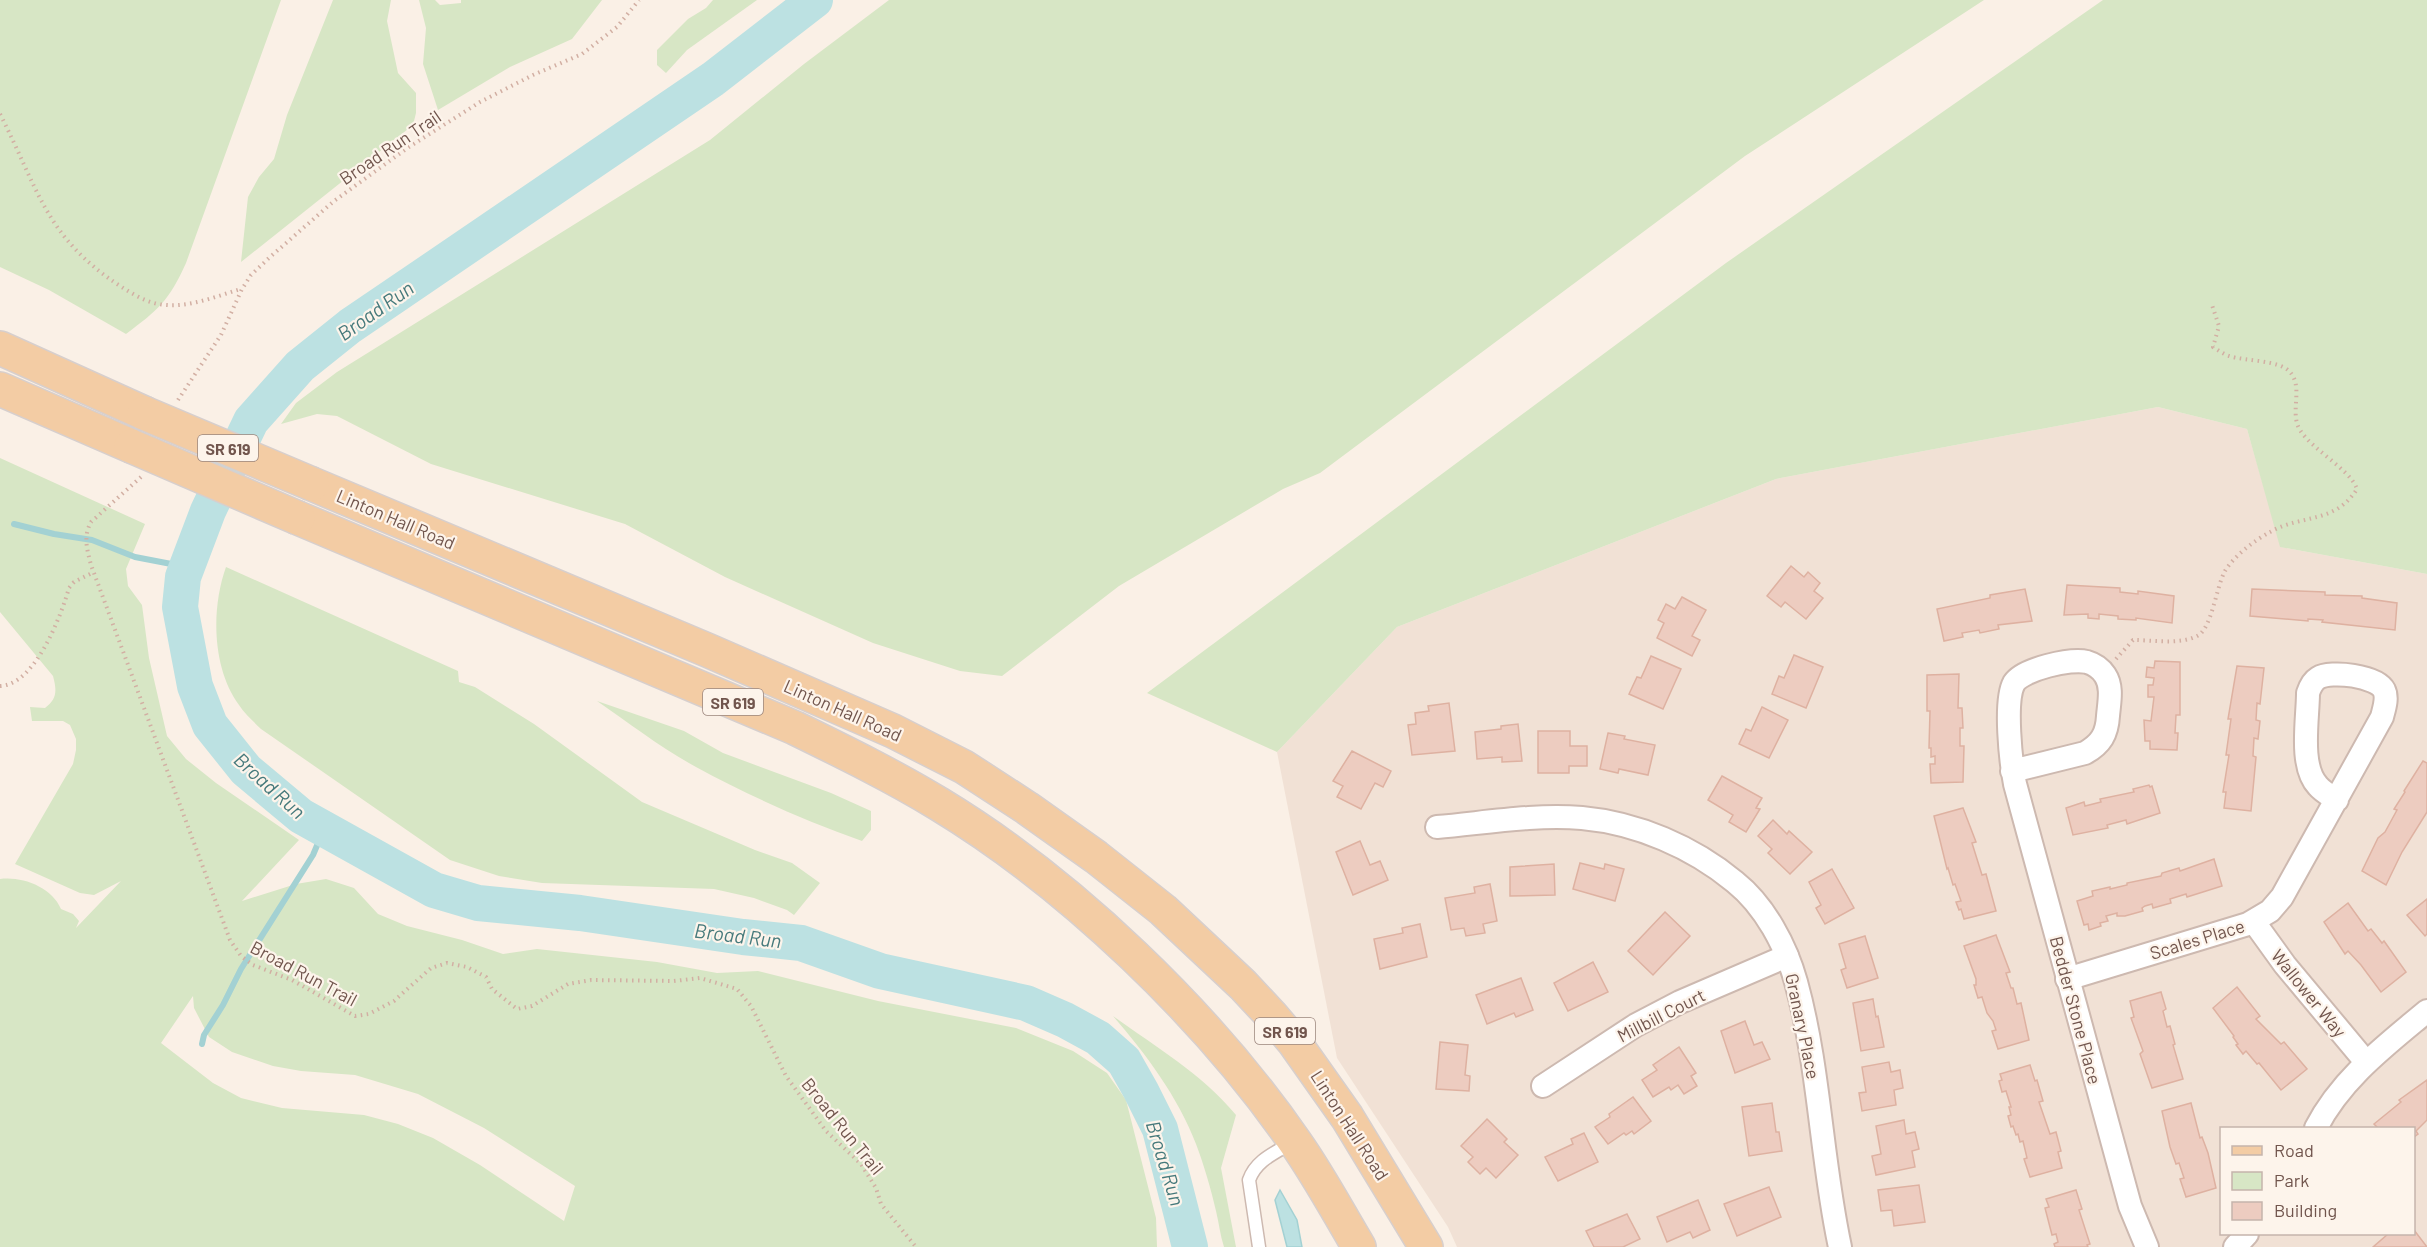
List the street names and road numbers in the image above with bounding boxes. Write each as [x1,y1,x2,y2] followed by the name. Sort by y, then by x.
[335,105,445,189] street label: Broad Run Trail
[198,435,258,461] road number: SR 619
[333,484,459,554] street label: Linton Hall Road
[781,674,905,746] street label: Linton Hall Road
[703,689,763,715] road number: SR 619
[2147,914,2247,964] street label: Scales Place
[2046,933,2106,1087] street label: Bedder Stone Place
[247,936,361,1010] street label: Broad Run Trail
[2267,945,2351,1041] street label: Wallower Way
[1781,971,1825,1081] street label: Granary Place
[1613,983,1709,1047] street label: Millbill Court
[1255,1018,1315,1044] road number: SR 619
[1306,1066,1394,1184] street label: Linton Hall Road
[797,1073,889,1179] street label: Broad Run Trail

